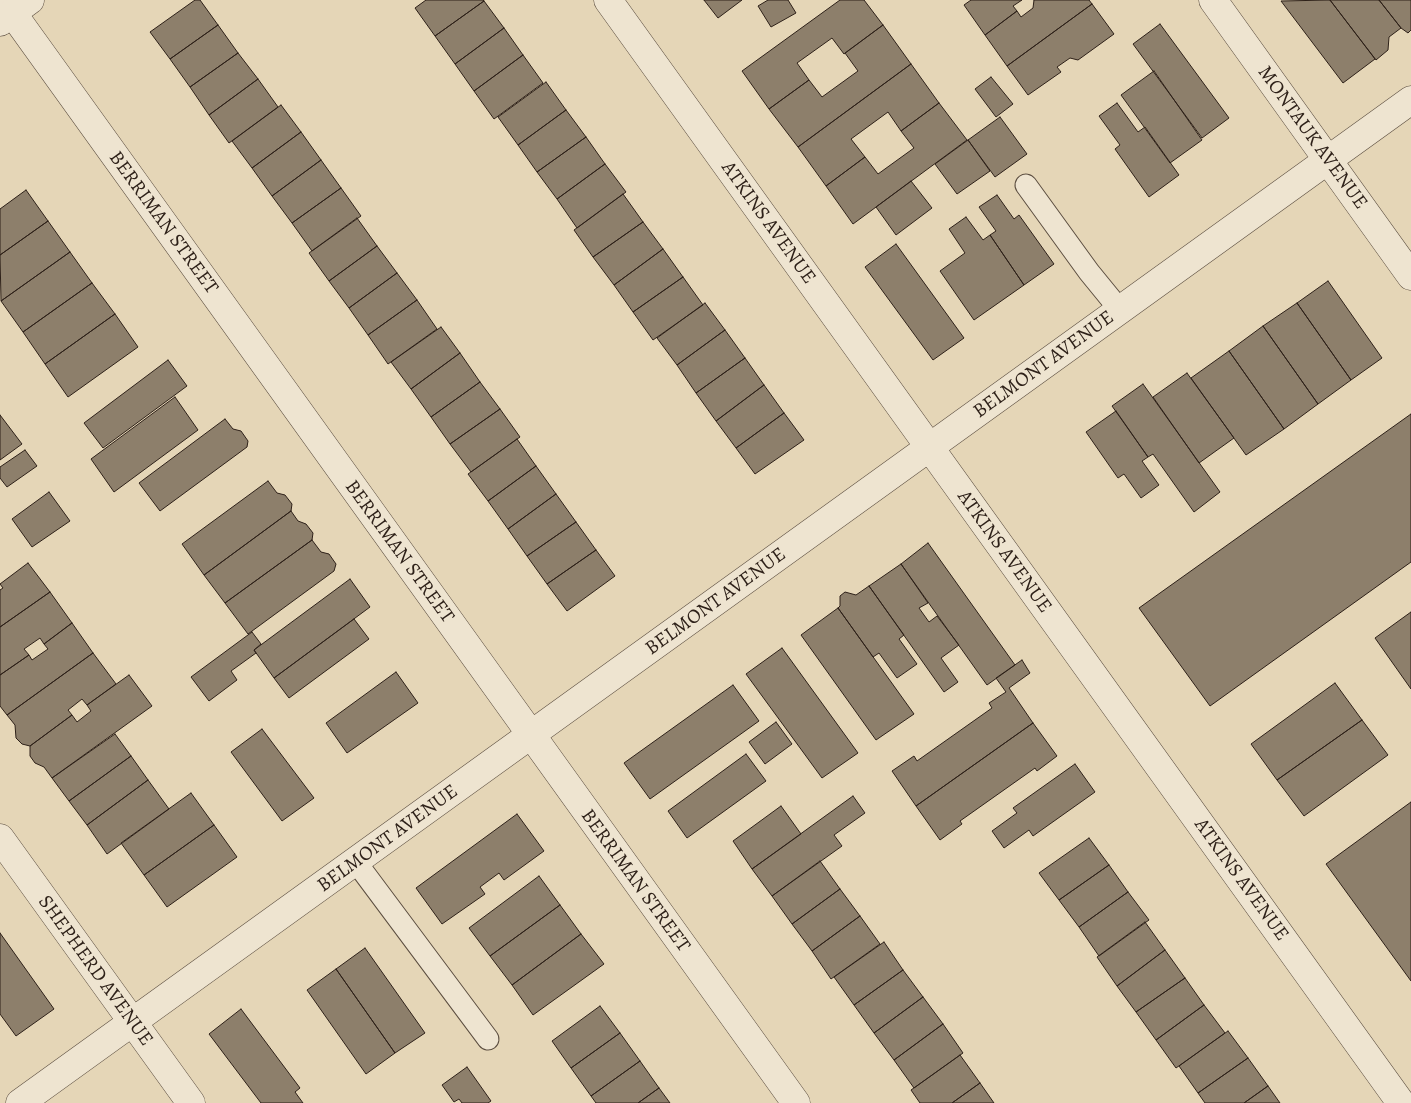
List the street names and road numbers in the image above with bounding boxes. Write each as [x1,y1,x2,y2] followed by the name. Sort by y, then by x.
[1252,62,1372,214] street label: MONTAUK AVENUE
[103,147,223,299] street label: BERRIMAN STREET
[716,157,820,289] street label: ATKINS AVENUE
[969,306,1119,424] street label: BELMONT AVENUE
[339,476,459,628] street label: BERRIMAN STREET
[952,486,1056,618] street label: ATKINS AVENUE
[641,543,791,661] street label: BELMONT AVENUE
[313,780,463,898] street label: BELMONT AVENUE
[575,805,695,957] street label: BERRIMAN STREET
[1189,814,1293,946] street label: ATKINS AVENUE
[32,891,158,1051] street label: SHEPHERD AVENUE

